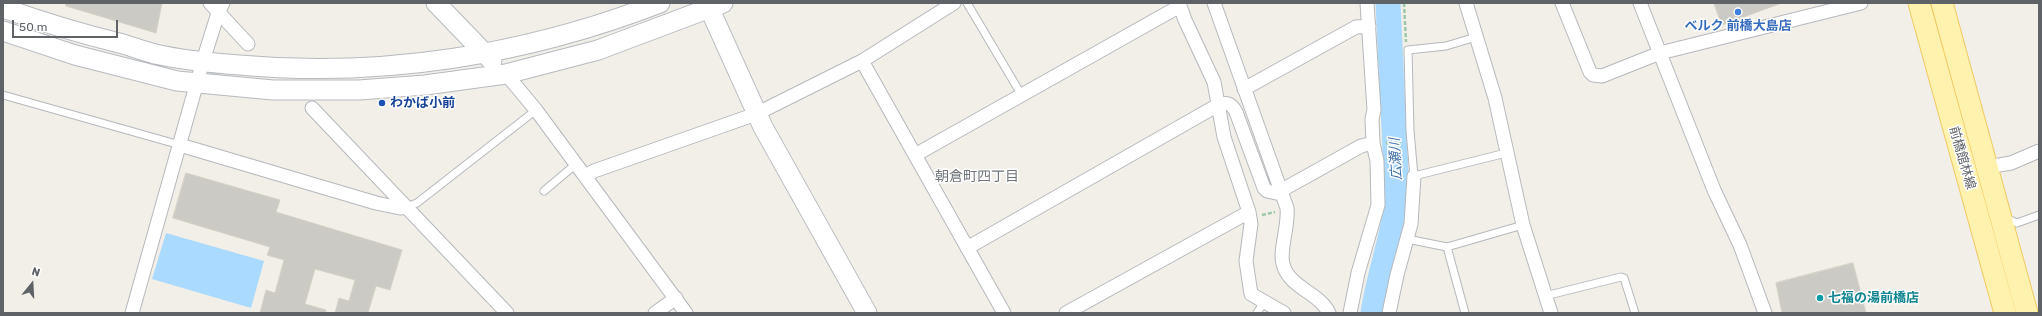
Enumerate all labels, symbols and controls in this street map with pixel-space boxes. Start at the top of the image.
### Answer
marker: ベルク 前橋大島店 [1733,7,1743,17]
scale bar [14,12,120,38]
place label: ベルク 前橋大島店 [1685,18,1791,34]
text: 50 m [19,20,47,34]
place label: わかば小前 [390,95,455,111]
marker: わかば小前 [377,98,387,108]
street label: 前橋館林線 [1946,125,1978,191]
water label: 広瀬川 [1387,138,1405,180]
district label: 朝倉町四丁目 [935,169,1019,185]
north arrow [12,264,52,304]
text: N [30,265,42,280]
place label: 七福の湯前橋店 [1828,290,1919,306]
marker: 七福の湯前橋店 [1815,293,1825,303]

